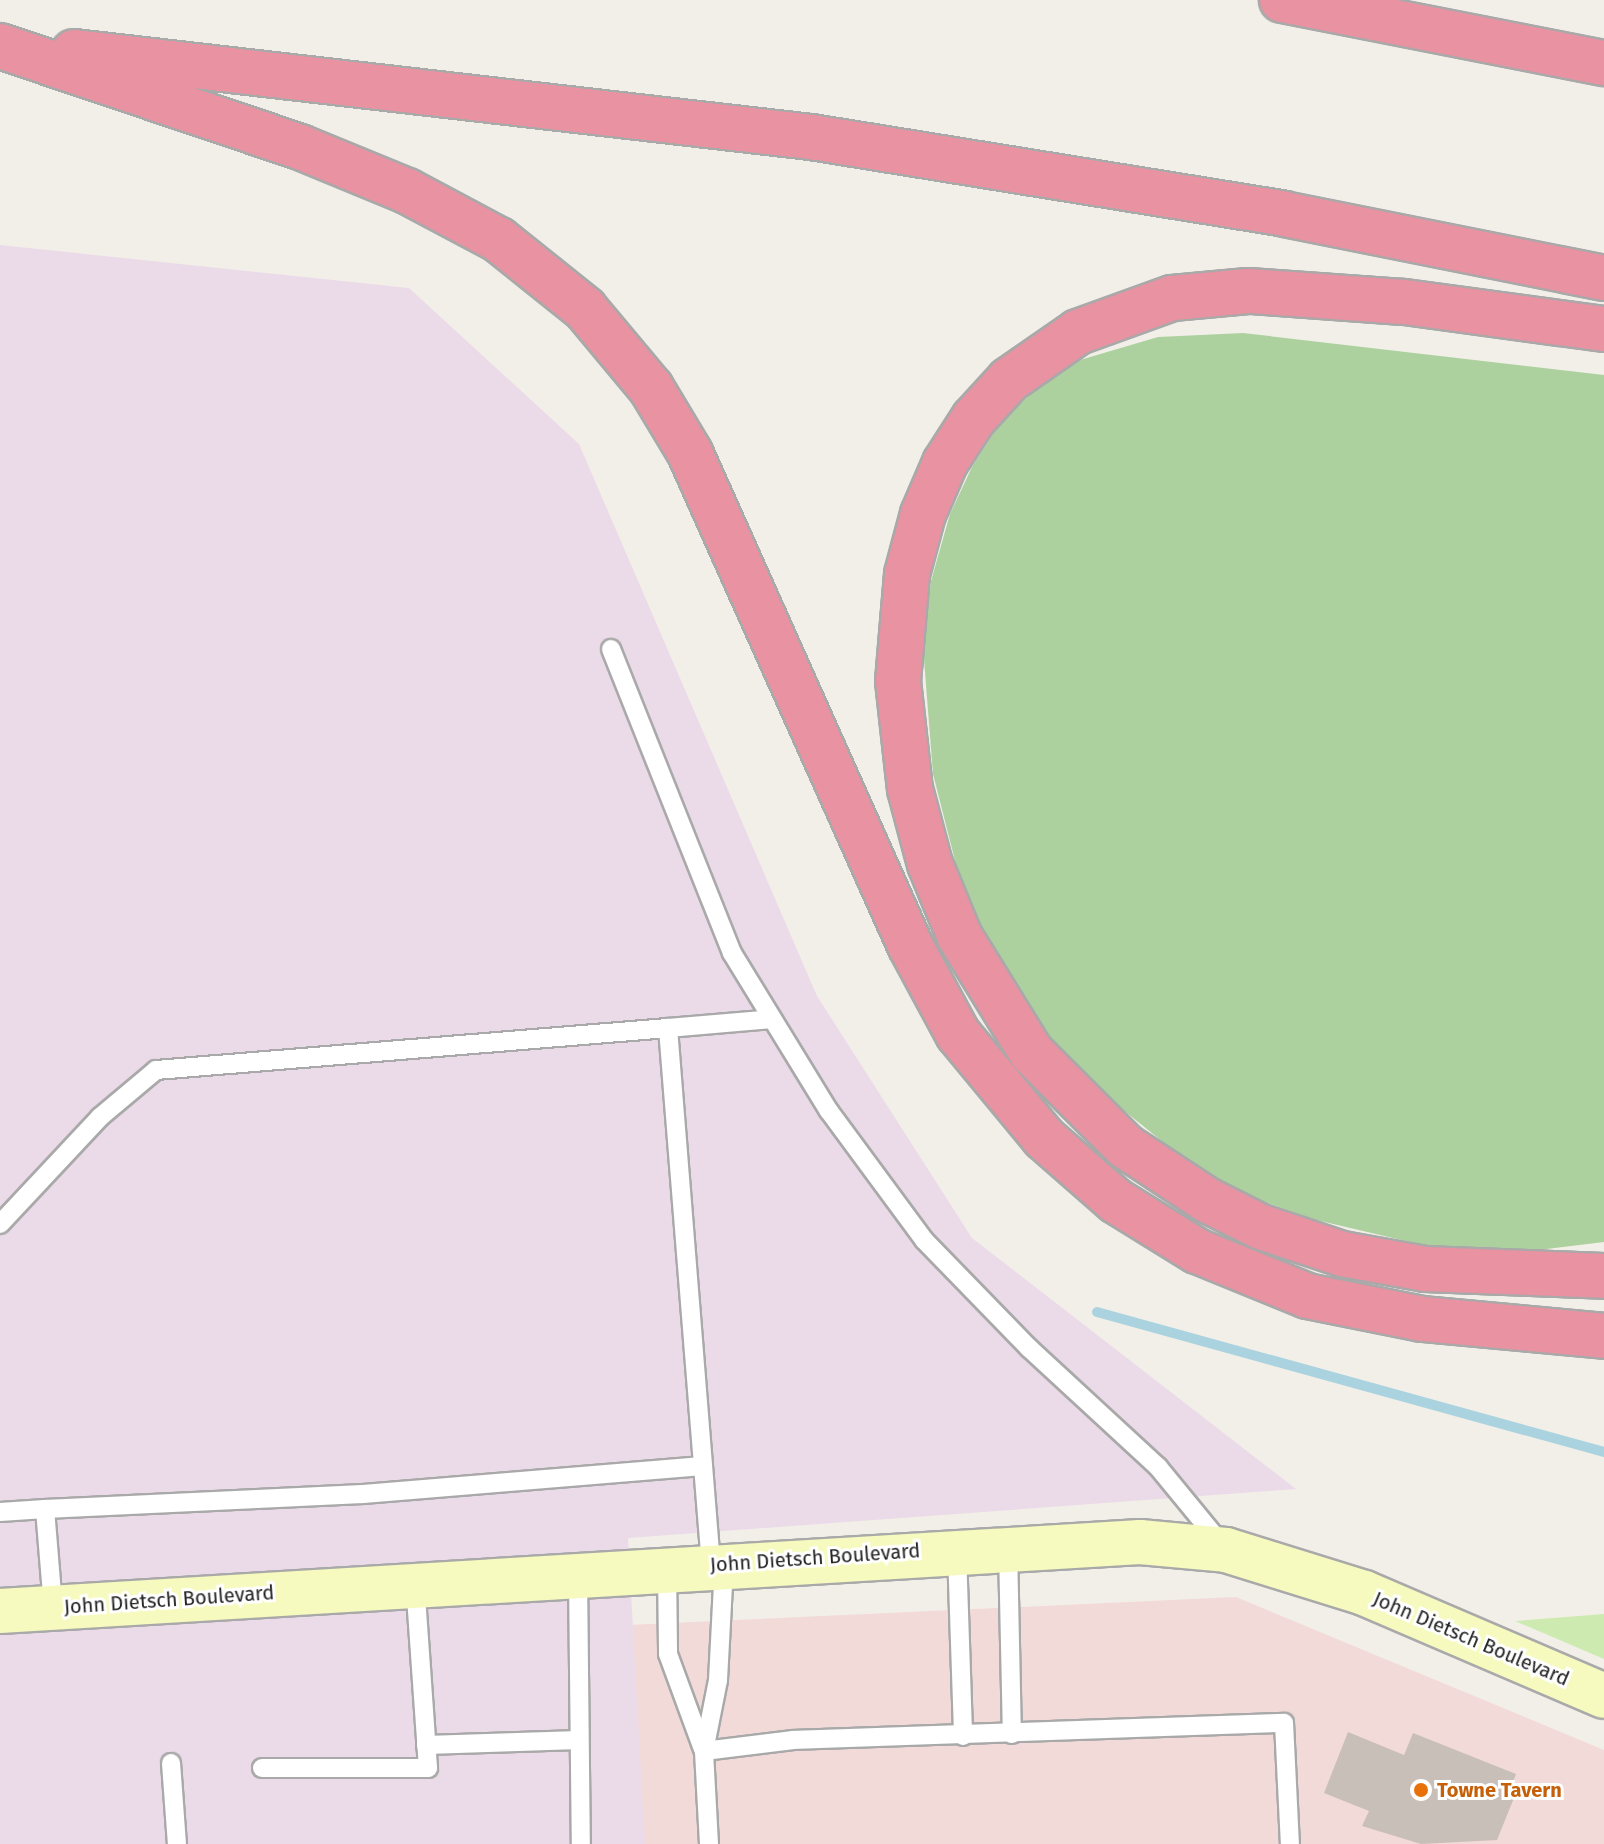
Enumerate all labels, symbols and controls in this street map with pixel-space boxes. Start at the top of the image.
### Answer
street label: John Dietsch Boulevard [709,1539,921,1577]
street label: John Dietsch Boulevard [63,1581,275,1619]
street label: John Dietsch Boulevard [1369,1587,1573,1691]
place label: Towne Tavern [1437,1778,1562,1802]
marker: Towne Tavern [1412,1781,1430,1799]

